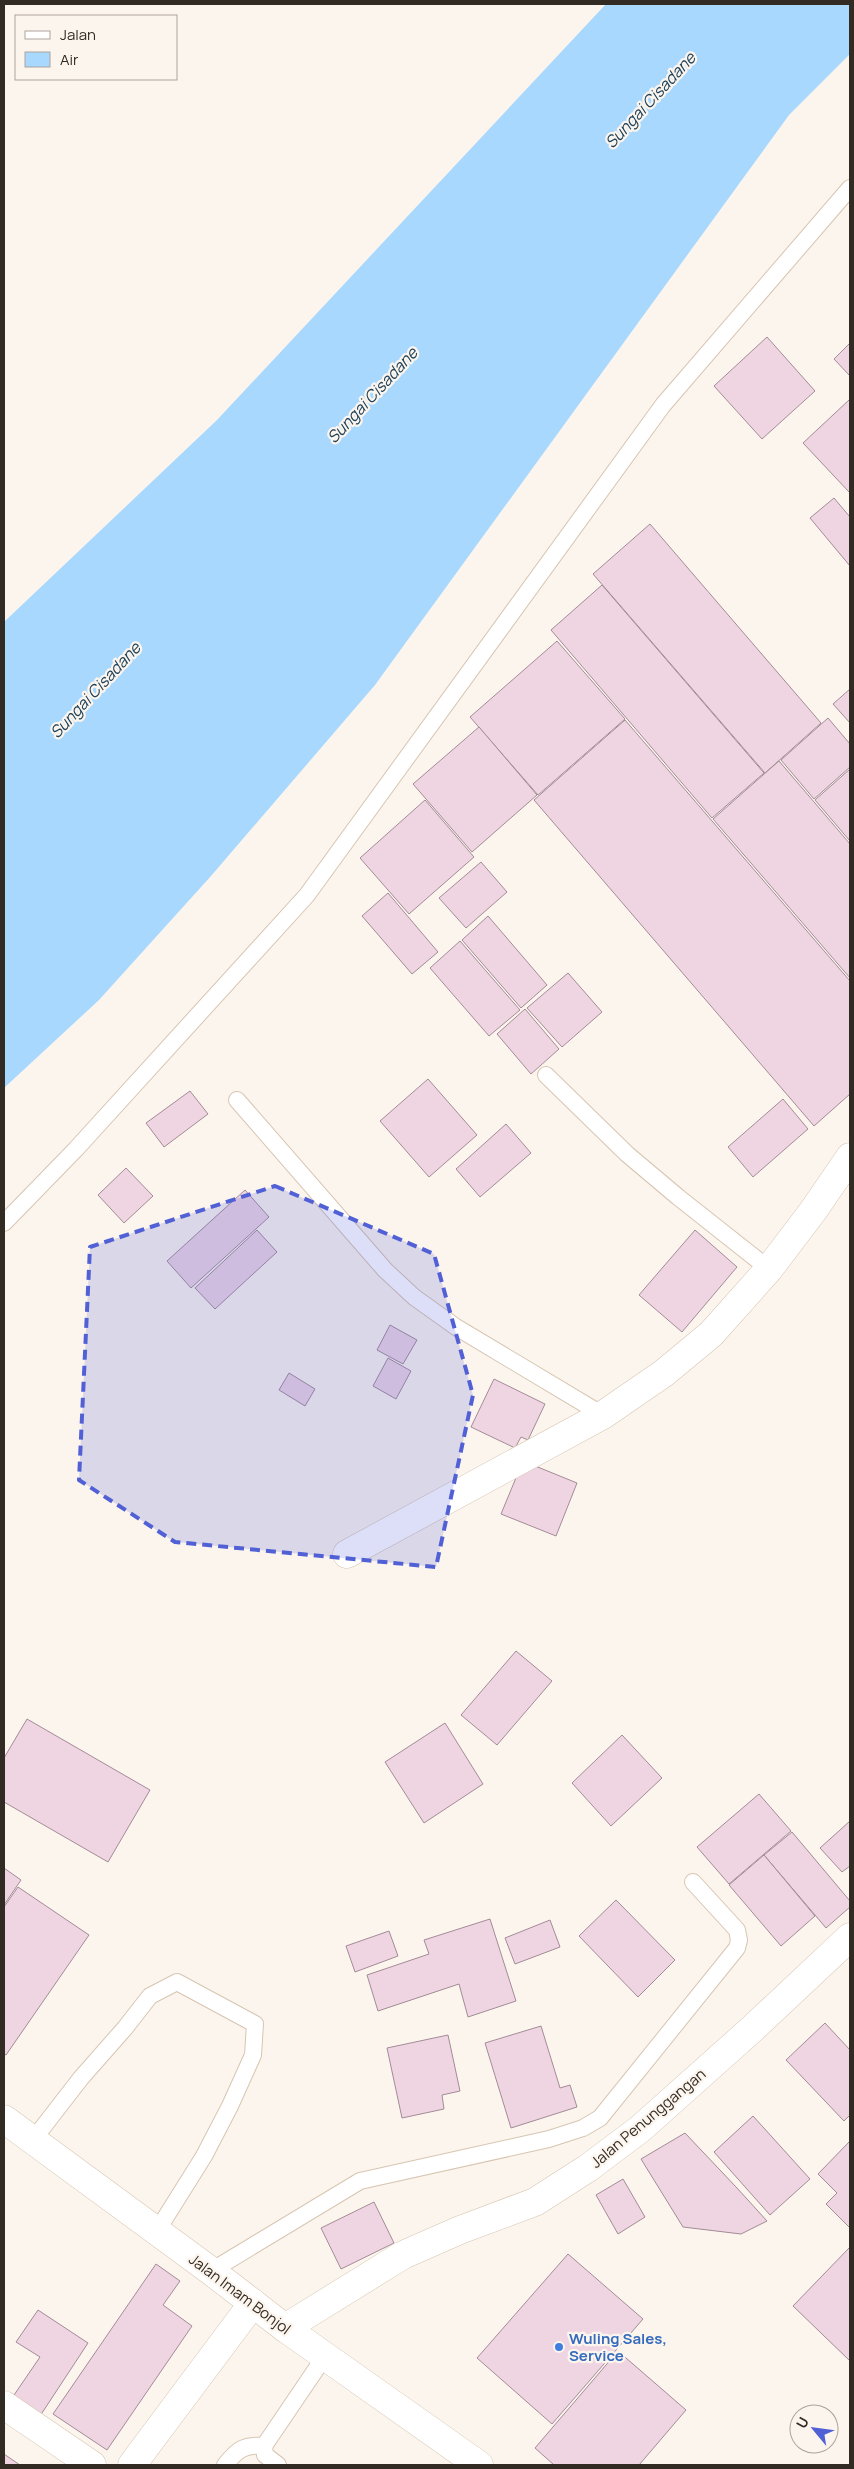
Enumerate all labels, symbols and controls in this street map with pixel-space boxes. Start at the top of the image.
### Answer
legend [15,15,178,80]
text: Jalan [60,24,96,45]
water label: Sungai Cisadane [600,46,701,153]
text: Air [60,49,79,70]
water label: Sungai Cisadane [322,341,423,448]
water label: Sungai Cisadane [45,636,146,743]
street label: Jalan Penunggangan [586,2063,710,2172]
street label: Jalan Imam Bonjol [185,2249,295,2339]
place label: Wuling Sales, Service [569,2328,667,2366]
marker: Wuling Sales, Service [553,2341,565,2353]
north arrow [789,2404,839,2454]
text: U [791,2413,813,2431]

